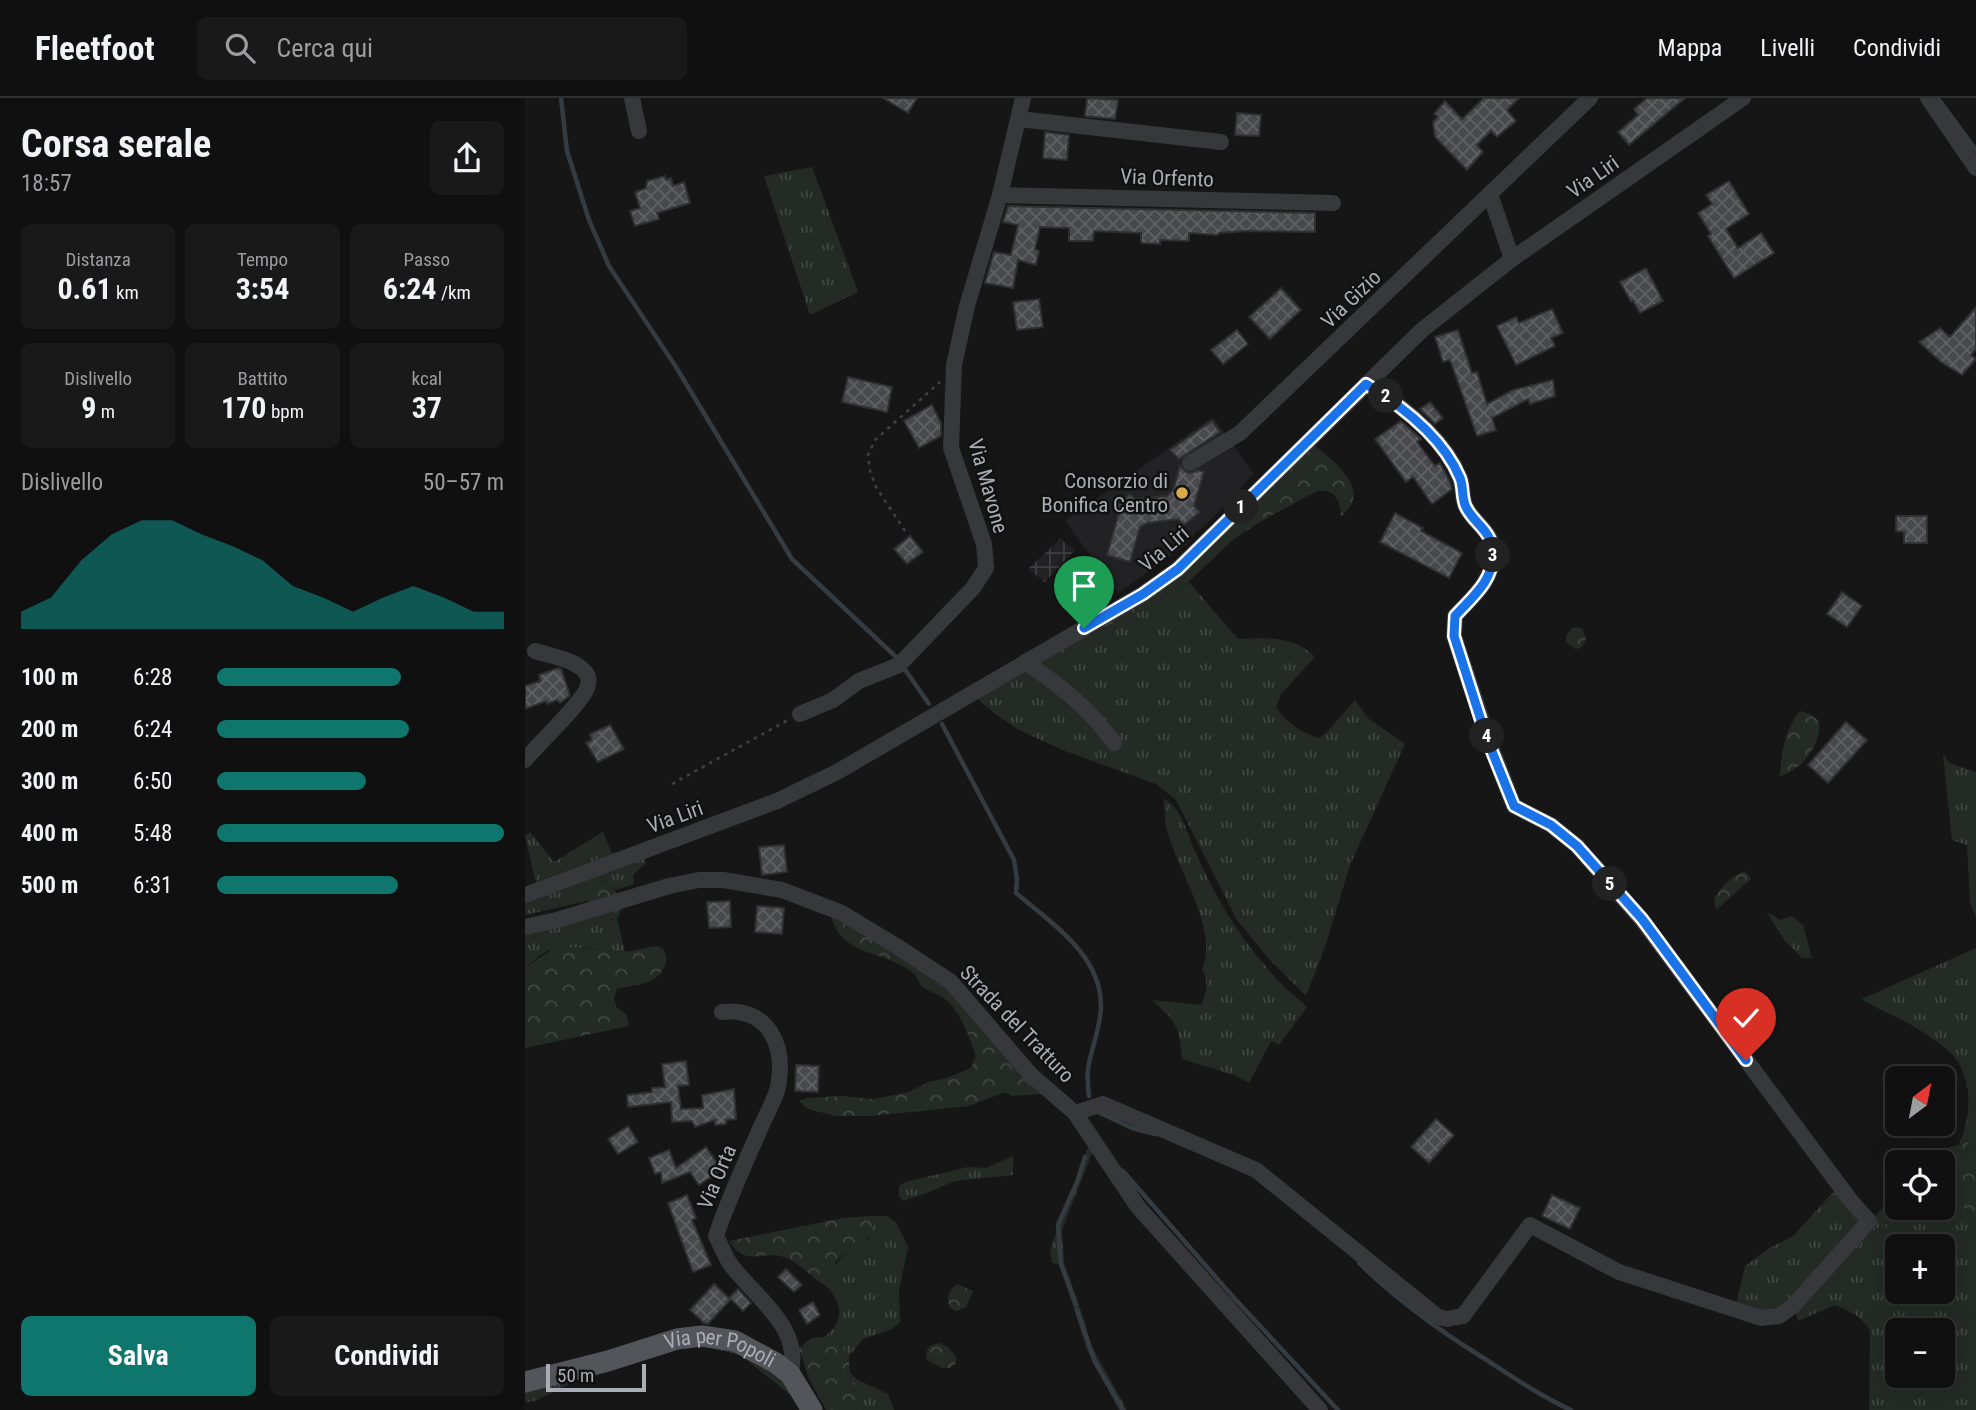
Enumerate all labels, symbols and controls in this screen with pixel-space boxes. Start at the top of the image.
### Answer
search box [197,17,687,80]
text: Fleetfoot [35,29,155,68]
icon: search [221,29,259,67]
text: Cerca qui [277,33,373,63]
text: Mappa [1658,34,1722,62]
text: Livelli [1760,34,1815,62]
text: Condividi [1853,34,1941,62]
button: share [430,121,504,195]
text: Corsa serale [21,122,211,166]
street label: Via Liri [1563,151,1623,203]
street label: Via Orfento [1120,164,1214,192]
text: 18:57 [21,170,72,197]
text: Distanza [66,248,131,271]
text: Tempo [237,248,288,271]
text: Passo [404,248,450,271]
street label: Via Gizio [1316,265,1386,333]
text: 0.61 [57,271,112,306]
text: 3:54 [236,271,289,306]
text: 6:24 [383,271,437,306]
text: km [112,281,139,304]
text: /km [437,281,471,304]
text: Dislivello [64,367,132,390]
text: Battito [237,367,288,390]
text: kcal [412,367,442,390]
pin: 2 [1369,378,1403,414]
text: 2 [1381,384,1390,407]
text: 9 [81,390,96,425]
text: 170 [221,390,267,425]
text: 37 [412,390,442,425]
text: m [96,400,115,423]
text: bpm [267,400,304,423]
street label: Via Mavone [963,436,1013,536]
text: Dislivello [21,469,103,496]
text: 50–57 m [423,469,504,496]
place label: Consorzio di Bonifica Centro [1041,469,1168,517]
marker: Consorzio di Bonifica Centro [1174,485,1190,501]
pin: 1 [1223,490,1259,524]
text: 1 [1236,495,1245,518]
street label: Via Liri [1134,521,1194,577]
pin: 3 [1475,538,1511,573]
text: 3 [1488,543,1497,566]
pin [1054,556,1114,628]
icon: arrive [1065,567,1103,605]
text: 100 m [21,664,78,691]
text: 6:28 [133,664,172,691]
text: 200 m [21,716,78,743]
text: 6:24 [133,716,172,743]
pin: 4 [1469,718,1504,754]
text: 4 [1482,724,1491,747]
text: 300 m [21,768,78,795]
text: 6:50 [133,768,172,795]
street label: Via Liri [644,796,706,838]
text: 400 m [21,820,78,847]
text: 5:48 [133,820,172,847]
pin: 5 [1593,866,1627,902]
text: 500 m [21,872,78,899]
text: 6:31 [133,872,172,899]
text: 5 [1605,872,1614,895]
street label: Strada del Tratturo [955,960,1079,1088]
pin [1716,988,1776,1060]
icon: check [1727,999,1765,1037]
north arrow [1885,1066,1955,1136]
map controls [1885,1066,1955,1388]
street label: Via Orta [693,1141,741,1213]
button: locate [1885,1150,1955,1220]
button: + [1885,1234,1955,1304]
button: Salva [21,1316,256,1396]
button: Condividi [270,1316,504,1396]
button: − [1885,1318,1955,1388]
street label: Via per Popoli [661,1324,780,1372]
scale bar [546,1361,646,1393]
text: 50 m [557,1364,594,1387]

